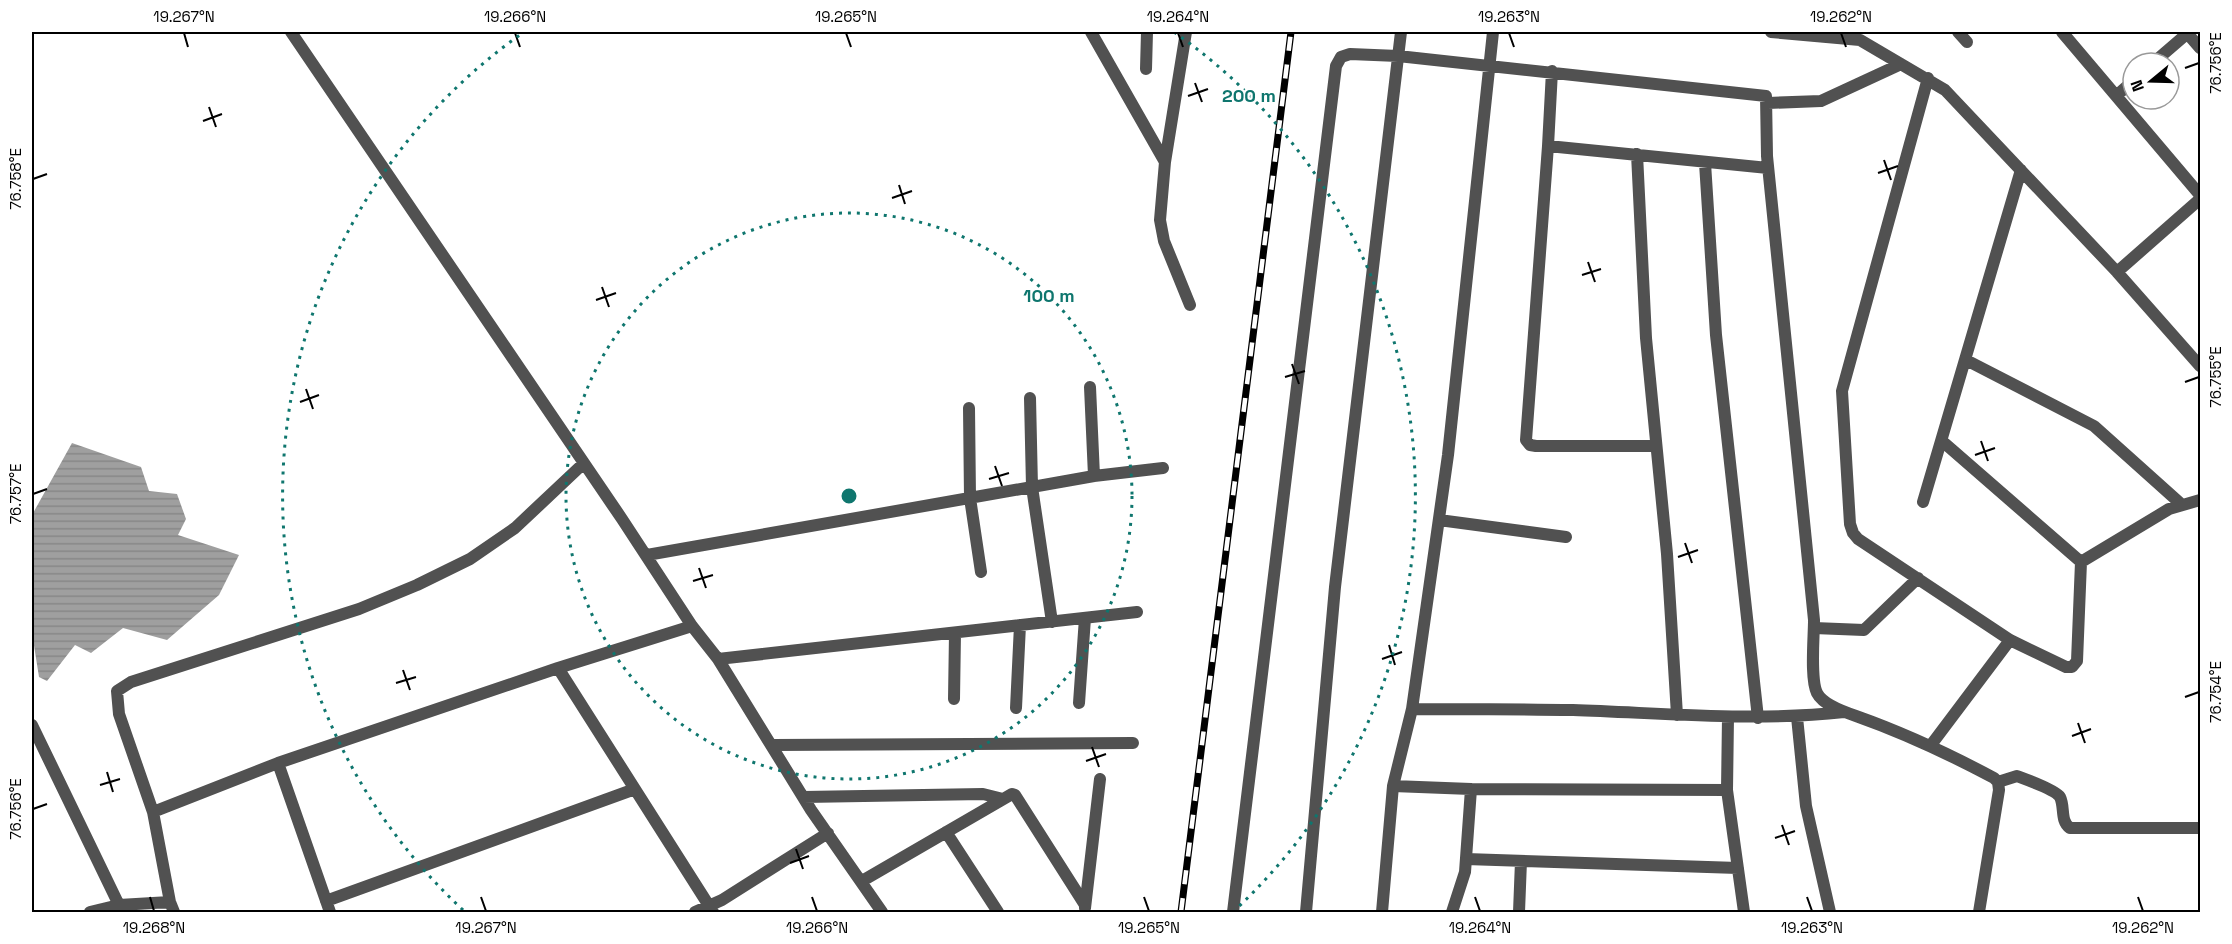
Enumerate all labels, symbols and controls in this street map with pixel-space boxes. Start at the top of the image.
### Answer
text: 19.267°N [153,7,215,26]
text: 19.266°N [484,7,546,26]
text: 19.265°N [815,7,877,26]
text: 19.264°N [1147,7,1209,26]
text: 19.263°N [1478,7,1540,26]
text: 19.262°N [1810,7,1872,26]
text: 76.756°E [2206,32,2225,94]
north arrow [2121,51,2181,111]
text: N [2126,77,2149,94]
text: 200 m [1222,84,1276,107]
text: 76.758°E [6,148,25,210]
text: 100 m [1023,284,1075,307]
text: 76.755°E [2206,346,2225,408]
text: 76.757°E [6,464,25,524]
centre of rings [839,486,859,506]
text: 76.754°E [2206,661,2225,723]
text: 76.756°E [6,778,25,840]
text: 19.268°N [123,918,185,937]
text: 19.267°N [455,918,517,937]
text: 19.266°N [786,918,848,937]
text: 19.265°N [1118,918,1180,937]
text: 19.264°N [1449,918,1511,937]
text: 19.263°N [1781,918,1843,937]
text: 19.262°N [2112,918,2174,937]

